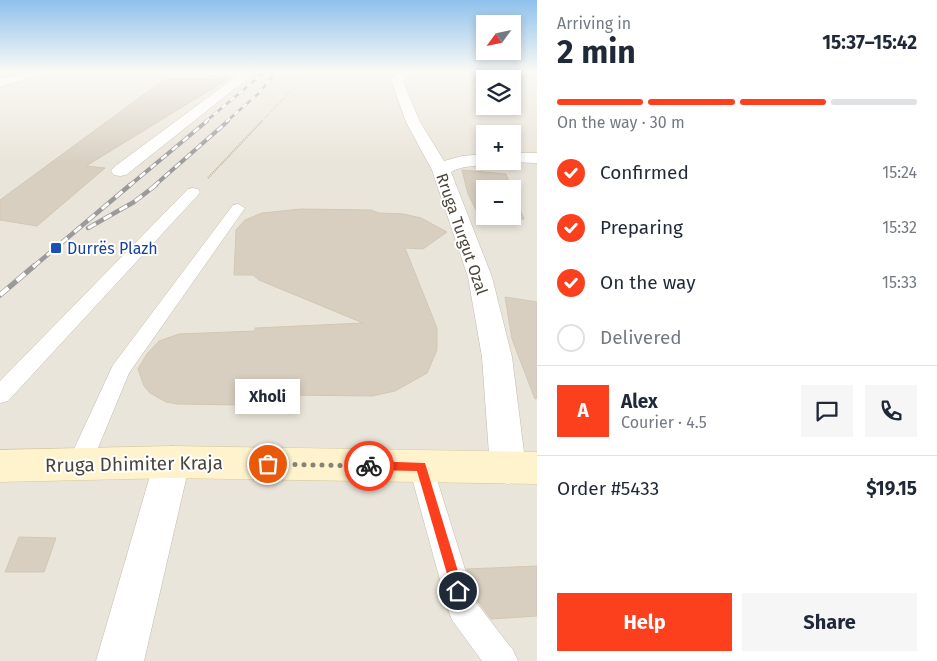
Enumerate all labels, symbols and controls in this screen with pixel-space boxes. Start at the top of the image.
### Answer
text: Arriving in [557,14,631,33]
north arrow [476,15,521,60]
map controls [476,15,521,225]
text: 15:37–15:42 [822,31,917,54]
text: 2 min [557,33,636,71]
button: layers [476,70,521,115]
text: On the way · 30 m [557,113,685,132]
button: + [476,125,521,170]
icon: check [557,159,585,187]
text: Confirmed [600,161,689,184]
text: 15:24 [882,163,917,182]
street label: Rruga Turgut Ozal [432,171,492,298]
button: − [476,180,521,225]
icon: check [557,214,585,242]
text: Preparing [600,216,683,239]
text: 15:32 [882,218,917,237]
place label: Durrës Plazh [67,239,158,258]
marker: Durrës Plazh [49,241,63,255]
icon: check [557,269,585,297]
text: On the way [600,271,696,294]
text: 15:33 [882,273,917,292]
text: Delivered [600,326,682,349]
callout: Xholi [236,379,300,414]
button: chat [801,385,853,437]
button: phone [865,385,917,437]
text: Xholi [249,387,286,406]
text: Alex [621,390,658,413]
text: A [577,399,589,422]
text: Courier · 4.5 [621,413,707,432]
courier [344,441,394,491]
pin [247,443,289,485]
icon: bag [254,450,282,478]
street label: Rruga Dhimiter Kraja [45,451,223,477]
icon: bike [355,452,383,480]
text: Order #5433 [557,477,659,500]
text: $19.15 [866,477,917,500]
pin [437,570,479,612]
icon: home [444,577,472,605]
button: Help [557,593,732,651]
button: Share [742,593,917,651]

